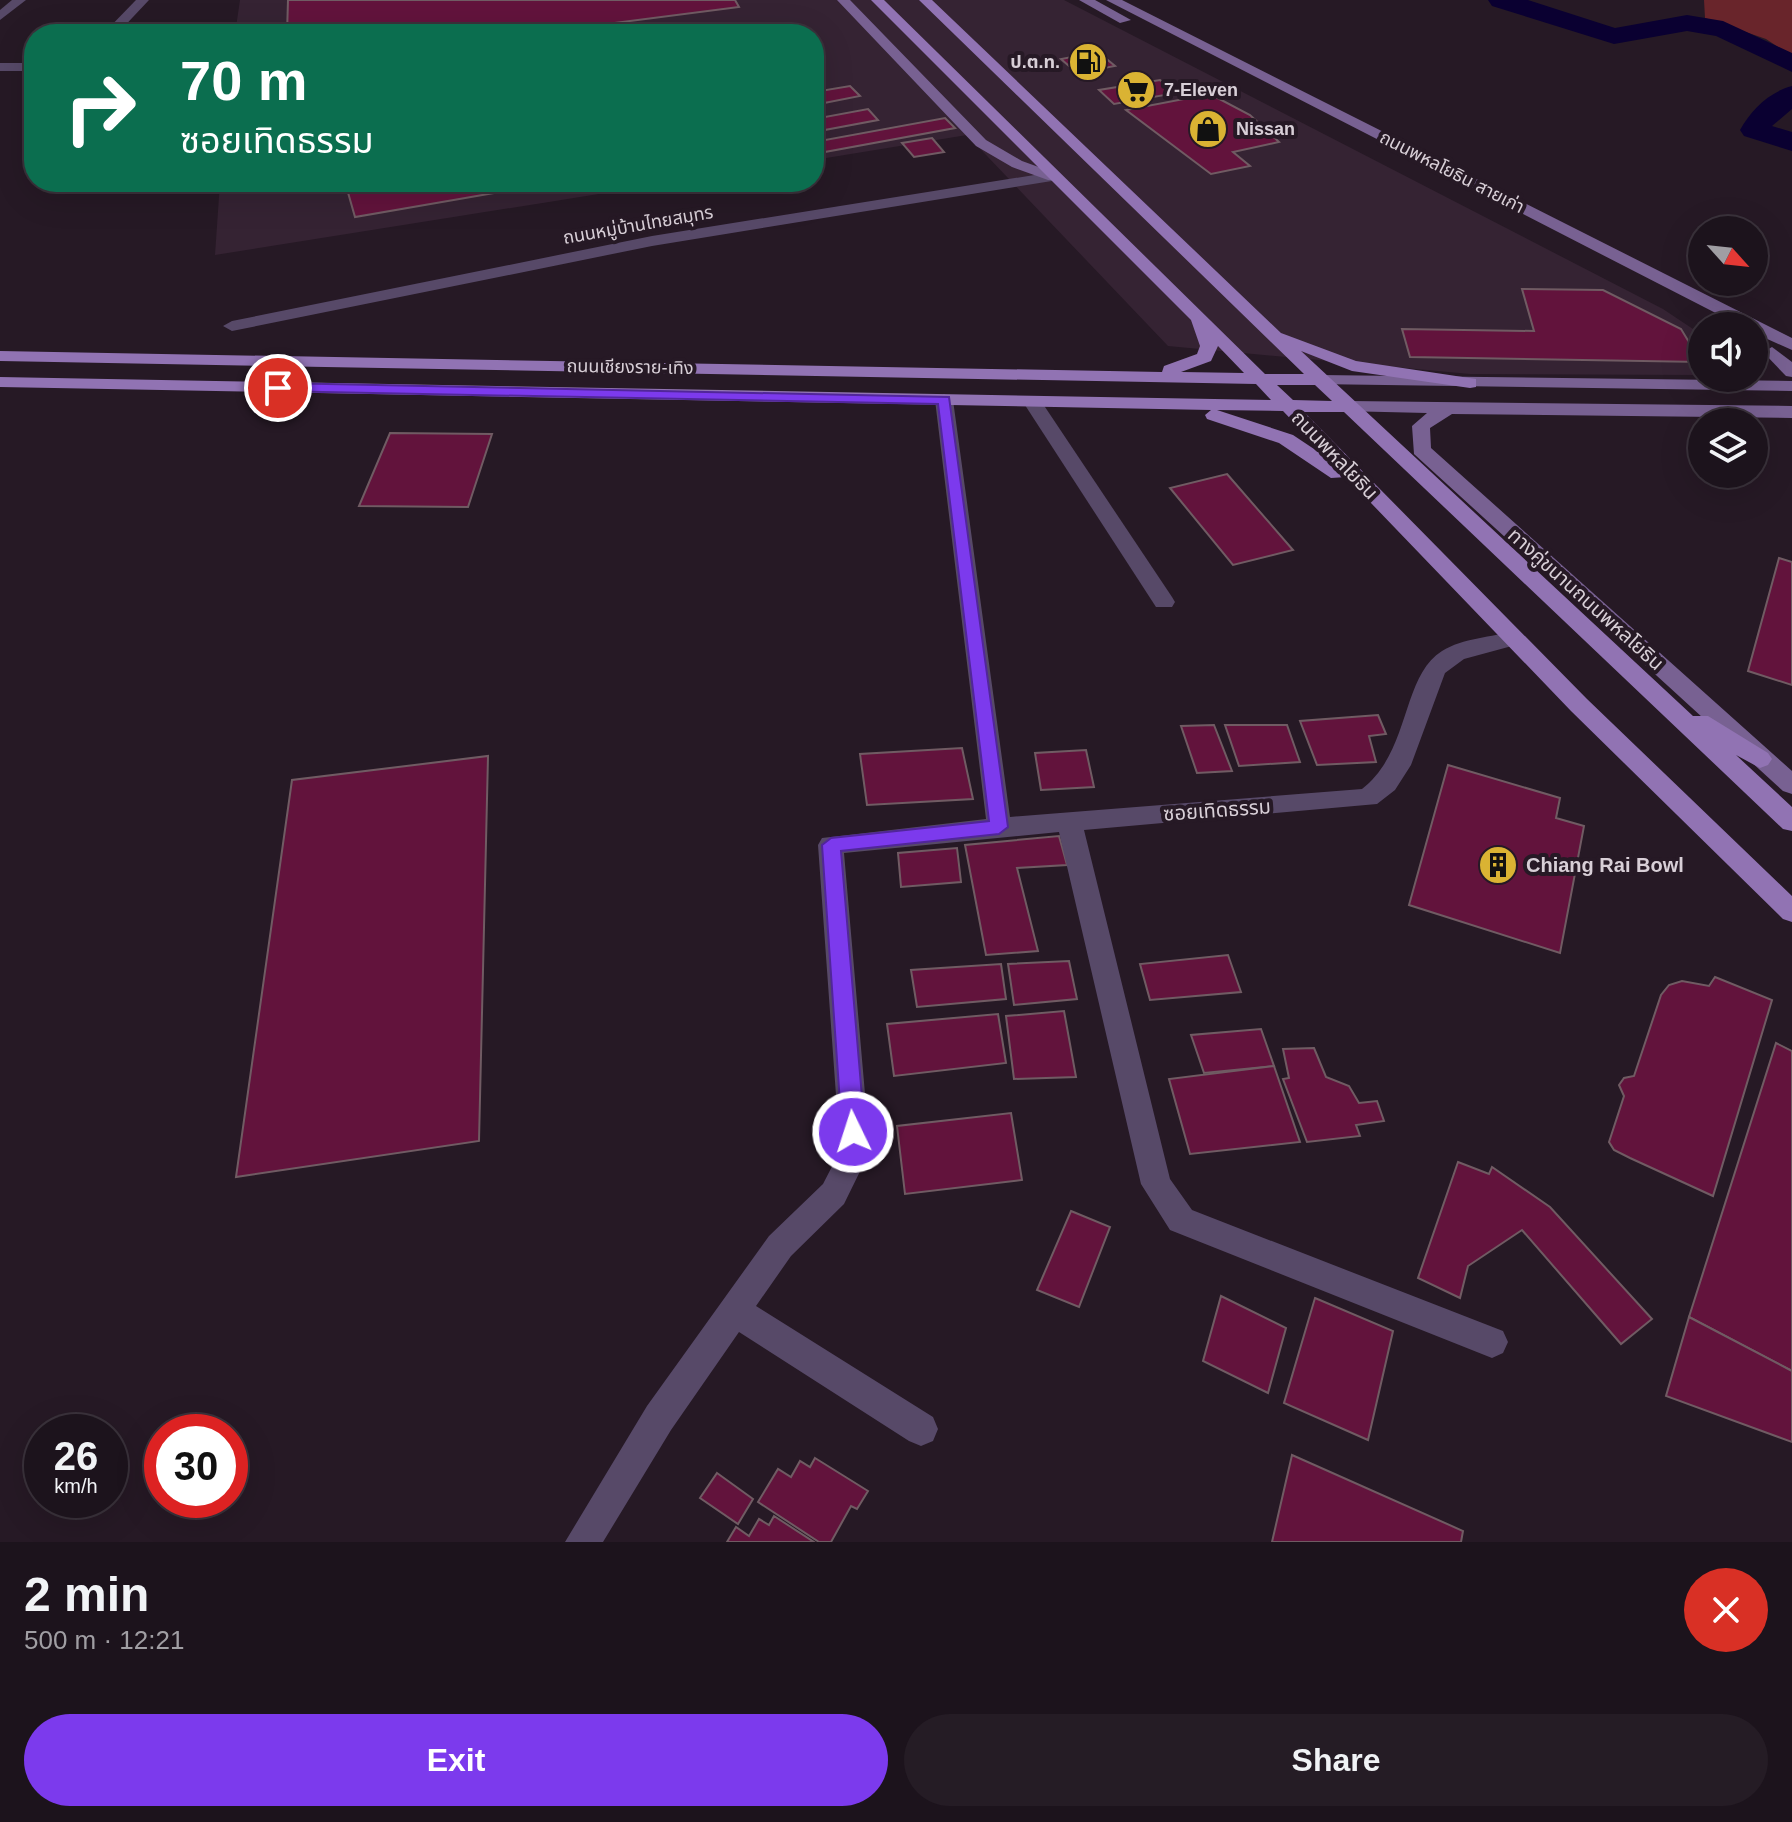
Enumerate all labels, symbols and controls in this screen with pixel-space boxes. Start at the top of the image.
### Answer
fuel station icon: ป.ต.ท. [1067,41,1109,83]
text: 70 m [180,49,308,112]
place label: ป.ต.ท. [1010,52,1060,72]
icon: right [48,56,152,160]
supermarket icon: 7-Eleven [1115,69,1157,111]
place label: 7-Eleven [1164,80,1238,100]
shop icon: Nissan [1187,108,1229,150]
place label: Nissan [1236,119,1295,139]
text: ซอยเทิดธรรม [180,120,374,161]
street label: ถนนพหลโยธิน สายเก่า [1376,127,1528,217]
street label: ถนนหมู่บ้านไทยสมุทร [561,202,715,250]
north arrow [1688,216,1768,296]
map controls [1688,216,1768,488]
button: sound [1688,312,1768,392]
pin [244,354,312,422]
street label: ถนนเชียงราย-เทิง [566,356,694,378]
icon: arrive [256,366,300,410]
street label: ถนนพหลโยธิน [1287,406,1383,504]
button: layers [1688,408,1768,488]
street label: ทางคู่ขนานถนนพหลโยธิน [1503,524,1668,676]
street label: ซอยเทิดธรรม [1163,795,1271,825]
building icon: Chiang Rai Bowl [1477,844,1519,886]
place label: Chiang Rai Bowl [1526,854,1684,876]
position arrow [811,1090,895,1174]
speed limit sign: 30 [144,1414,248,1518]
text: 26 [54,1434,98,1478]
text: km/h [54,1475,98,1497]
text: 2 min [24,1568,149,1621]
button: close [1684,1568,1768,1652]
text: 500 m · 12:21 [24,1625,184,1655]
button: Exit [24,1714,888,1806]
button: Share [904,1714,1768,1806]

